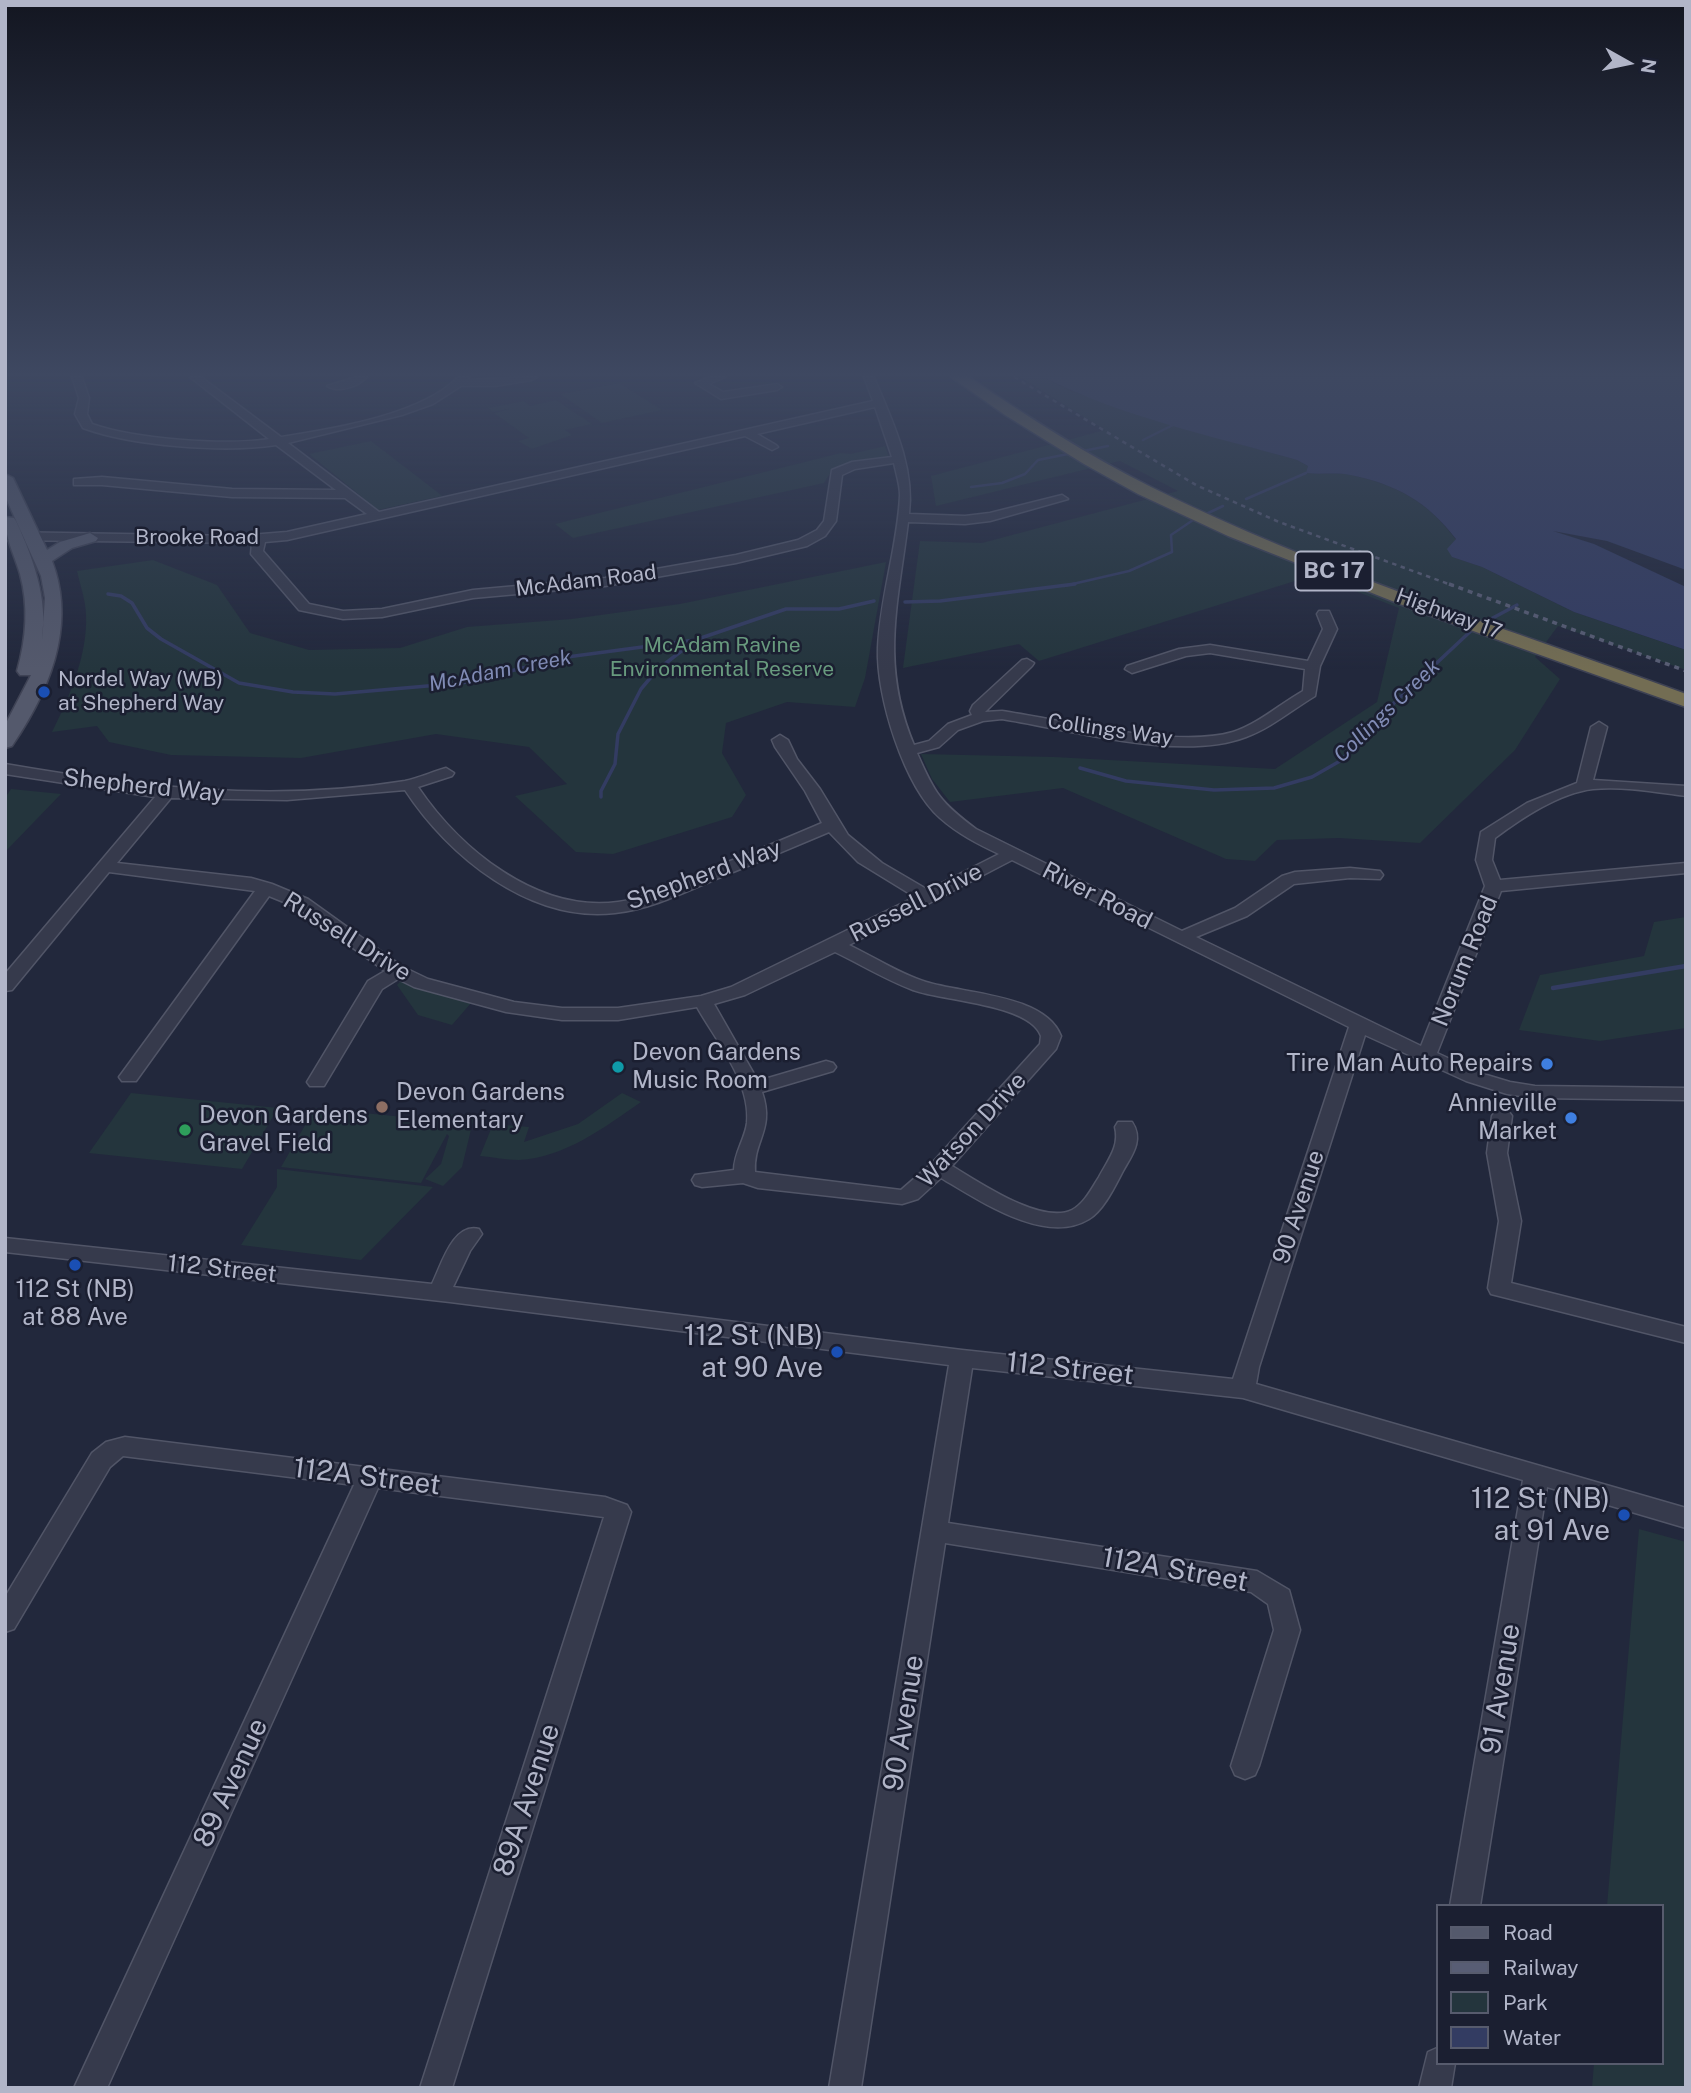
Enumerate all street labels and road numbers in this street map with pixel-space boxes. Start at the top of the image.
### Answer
street label: Brooke Road [135,525,259,551]
road number: BC 17 [1296,552,1372,590]
street label: McAdam Road [514,560,658,602]
street label: Highway 17 [1393,583,1505,645]
street label: Collings Way [1046,709,1174,751]
street label: Shepherd Way [62,763,226,809]
street label: Shepherd Way [623,834,785,916]
street label: River Road [1037,856,1157,936]
street label: Russell Drive [845,857,987,949]
street label: Russell Drive [278,886,416,988]
street label: Norum Road [1426,891,1504,1031]
street label: Watson Drive [911,1067,1033,1193]
street label: 90 Avenue [1267,1147,1331,1267]
street label: 112 Street [166,1249,278,1289]
street label: 112 Street [1005,1346,1135,1392]
street label: 112A Street [292,1451,442,1503]
street label: 112A Street [1099,1541,1251,1599]
street label: 91 Avenue [1474,1621,1528,1757]
street label: 90 Avenue [877,1653,931,1793]
street label: 89 Avenue [187,1713,275,1853]
street label: 89A Avenue [487,1720,567,1880]

